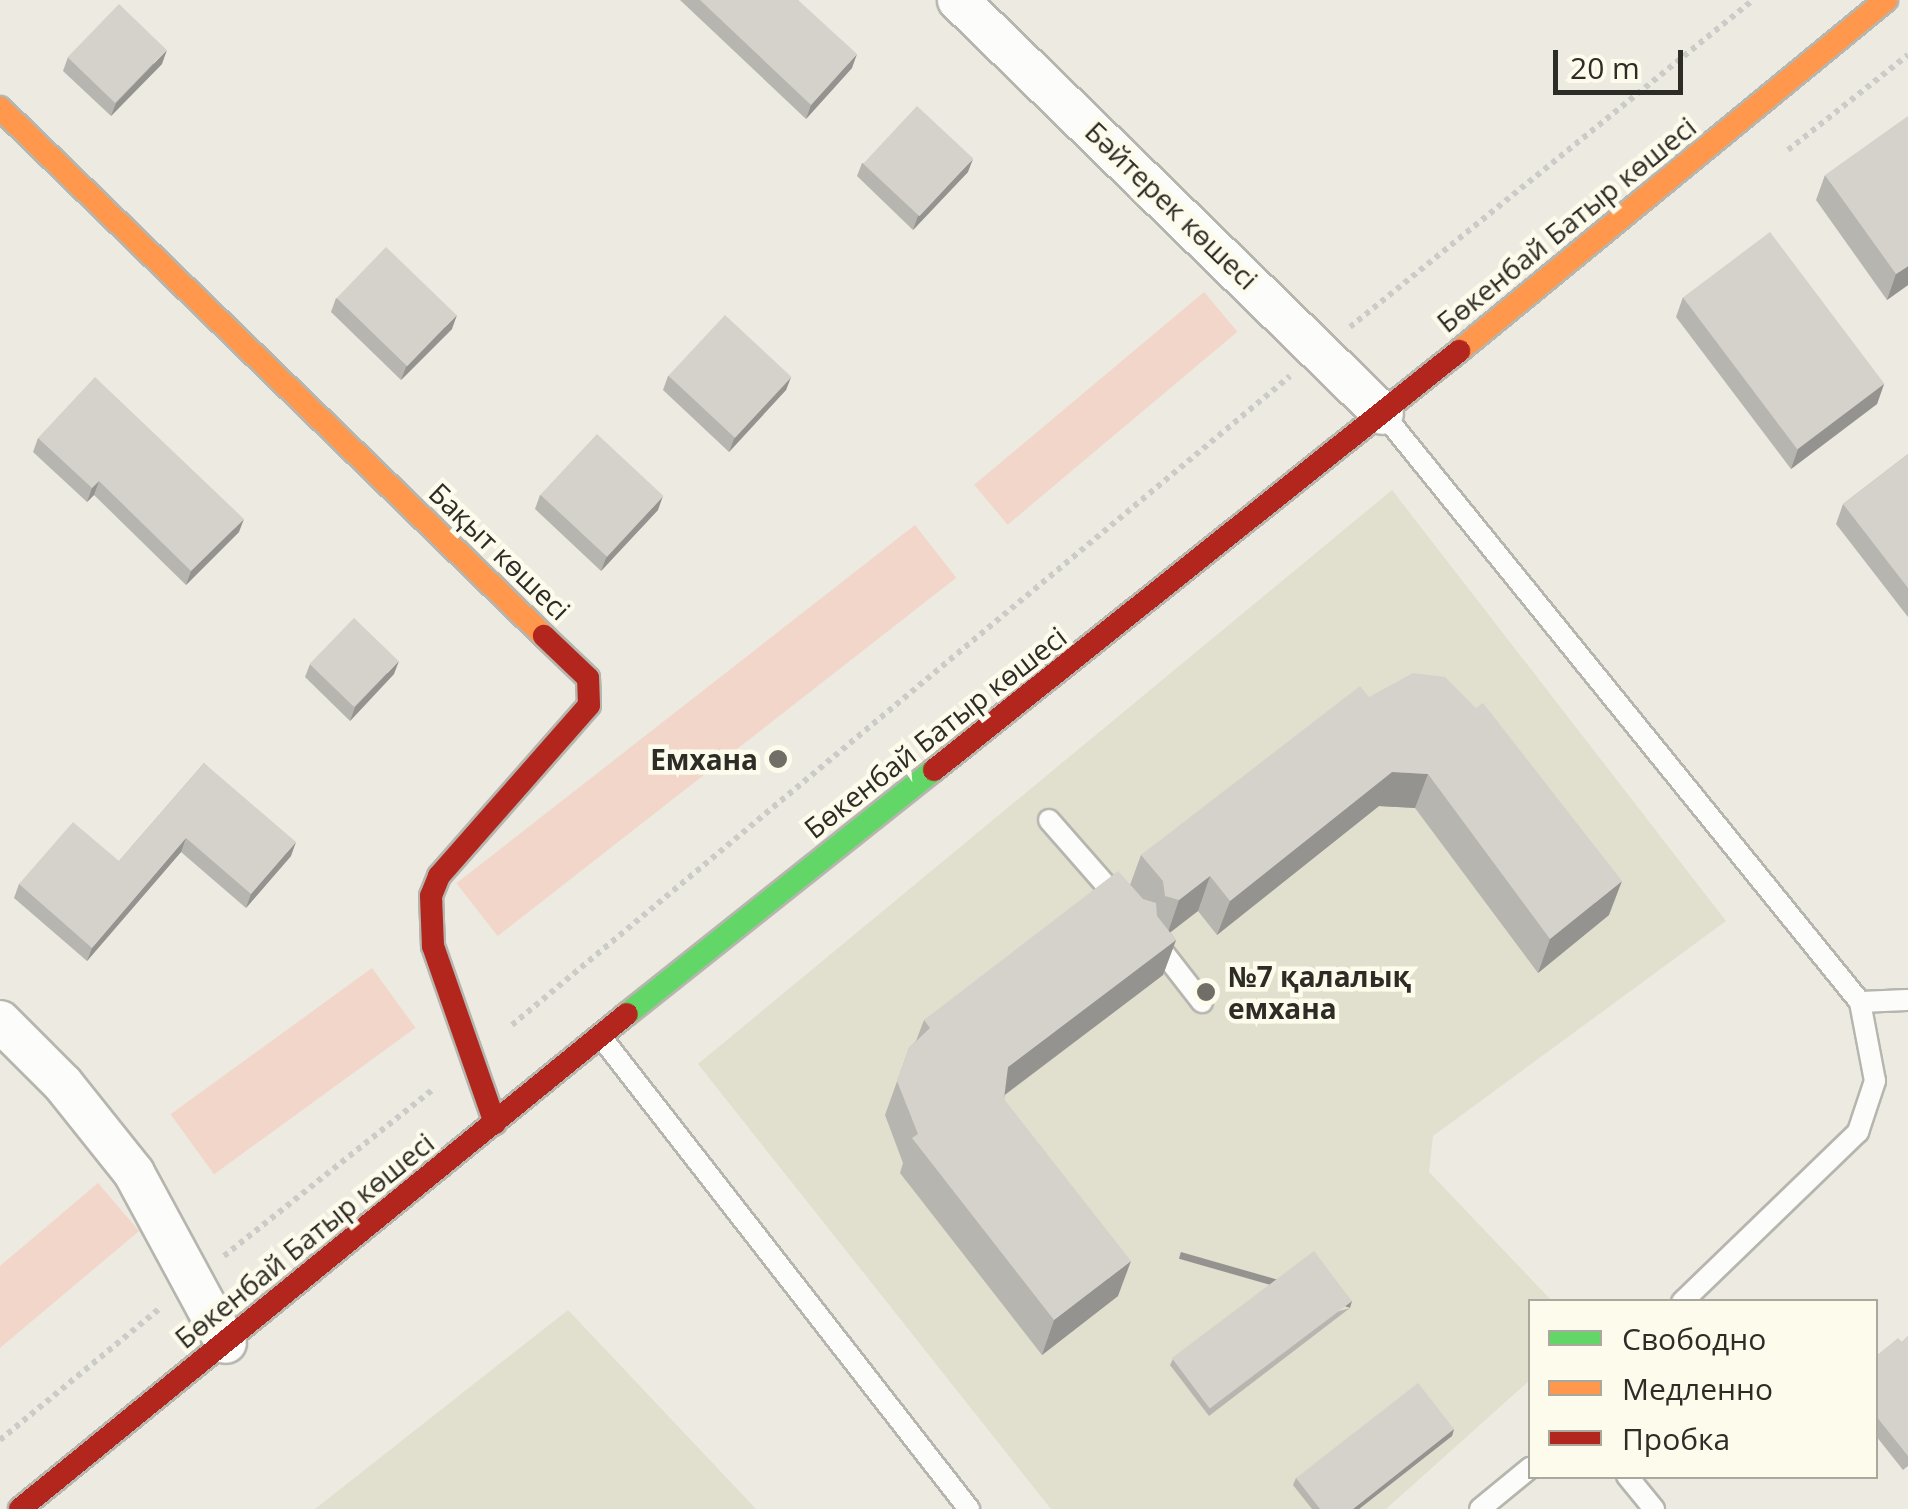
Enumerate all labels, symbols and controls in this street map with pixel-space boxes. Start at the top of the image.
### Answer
scale bar [1558,30,1688,92]
text: 20 m [1570,47,1640,88]
street label: Бөкенбай Батыр көшесі [1430,109,1702,339]
street label: Бәйтерек көшесі [1079,114,1265,296]
street label: Бақыт көшесі [423,476,577,626]
street label: Бөкенбай Батыр көшесі [797,619,1073,845]
place label: Емхана [650,742,758,776]
marker: Емхана [767,748,789,770]
place label: №7 қалалық емхана [1228,959,1411,1025]
marker: №7 қалалық емхана [1193,979,1219,1005]
street label: Бөкенбай Батыр көшесі [168,1125,440,1355]
legend [1528,1299,1878,1479]
text: Свободно [1622,1318,1766,1359]
text: Медленно [1622,1368,1773,1409]
text: Пробка [1622,1418,1730,1459]

